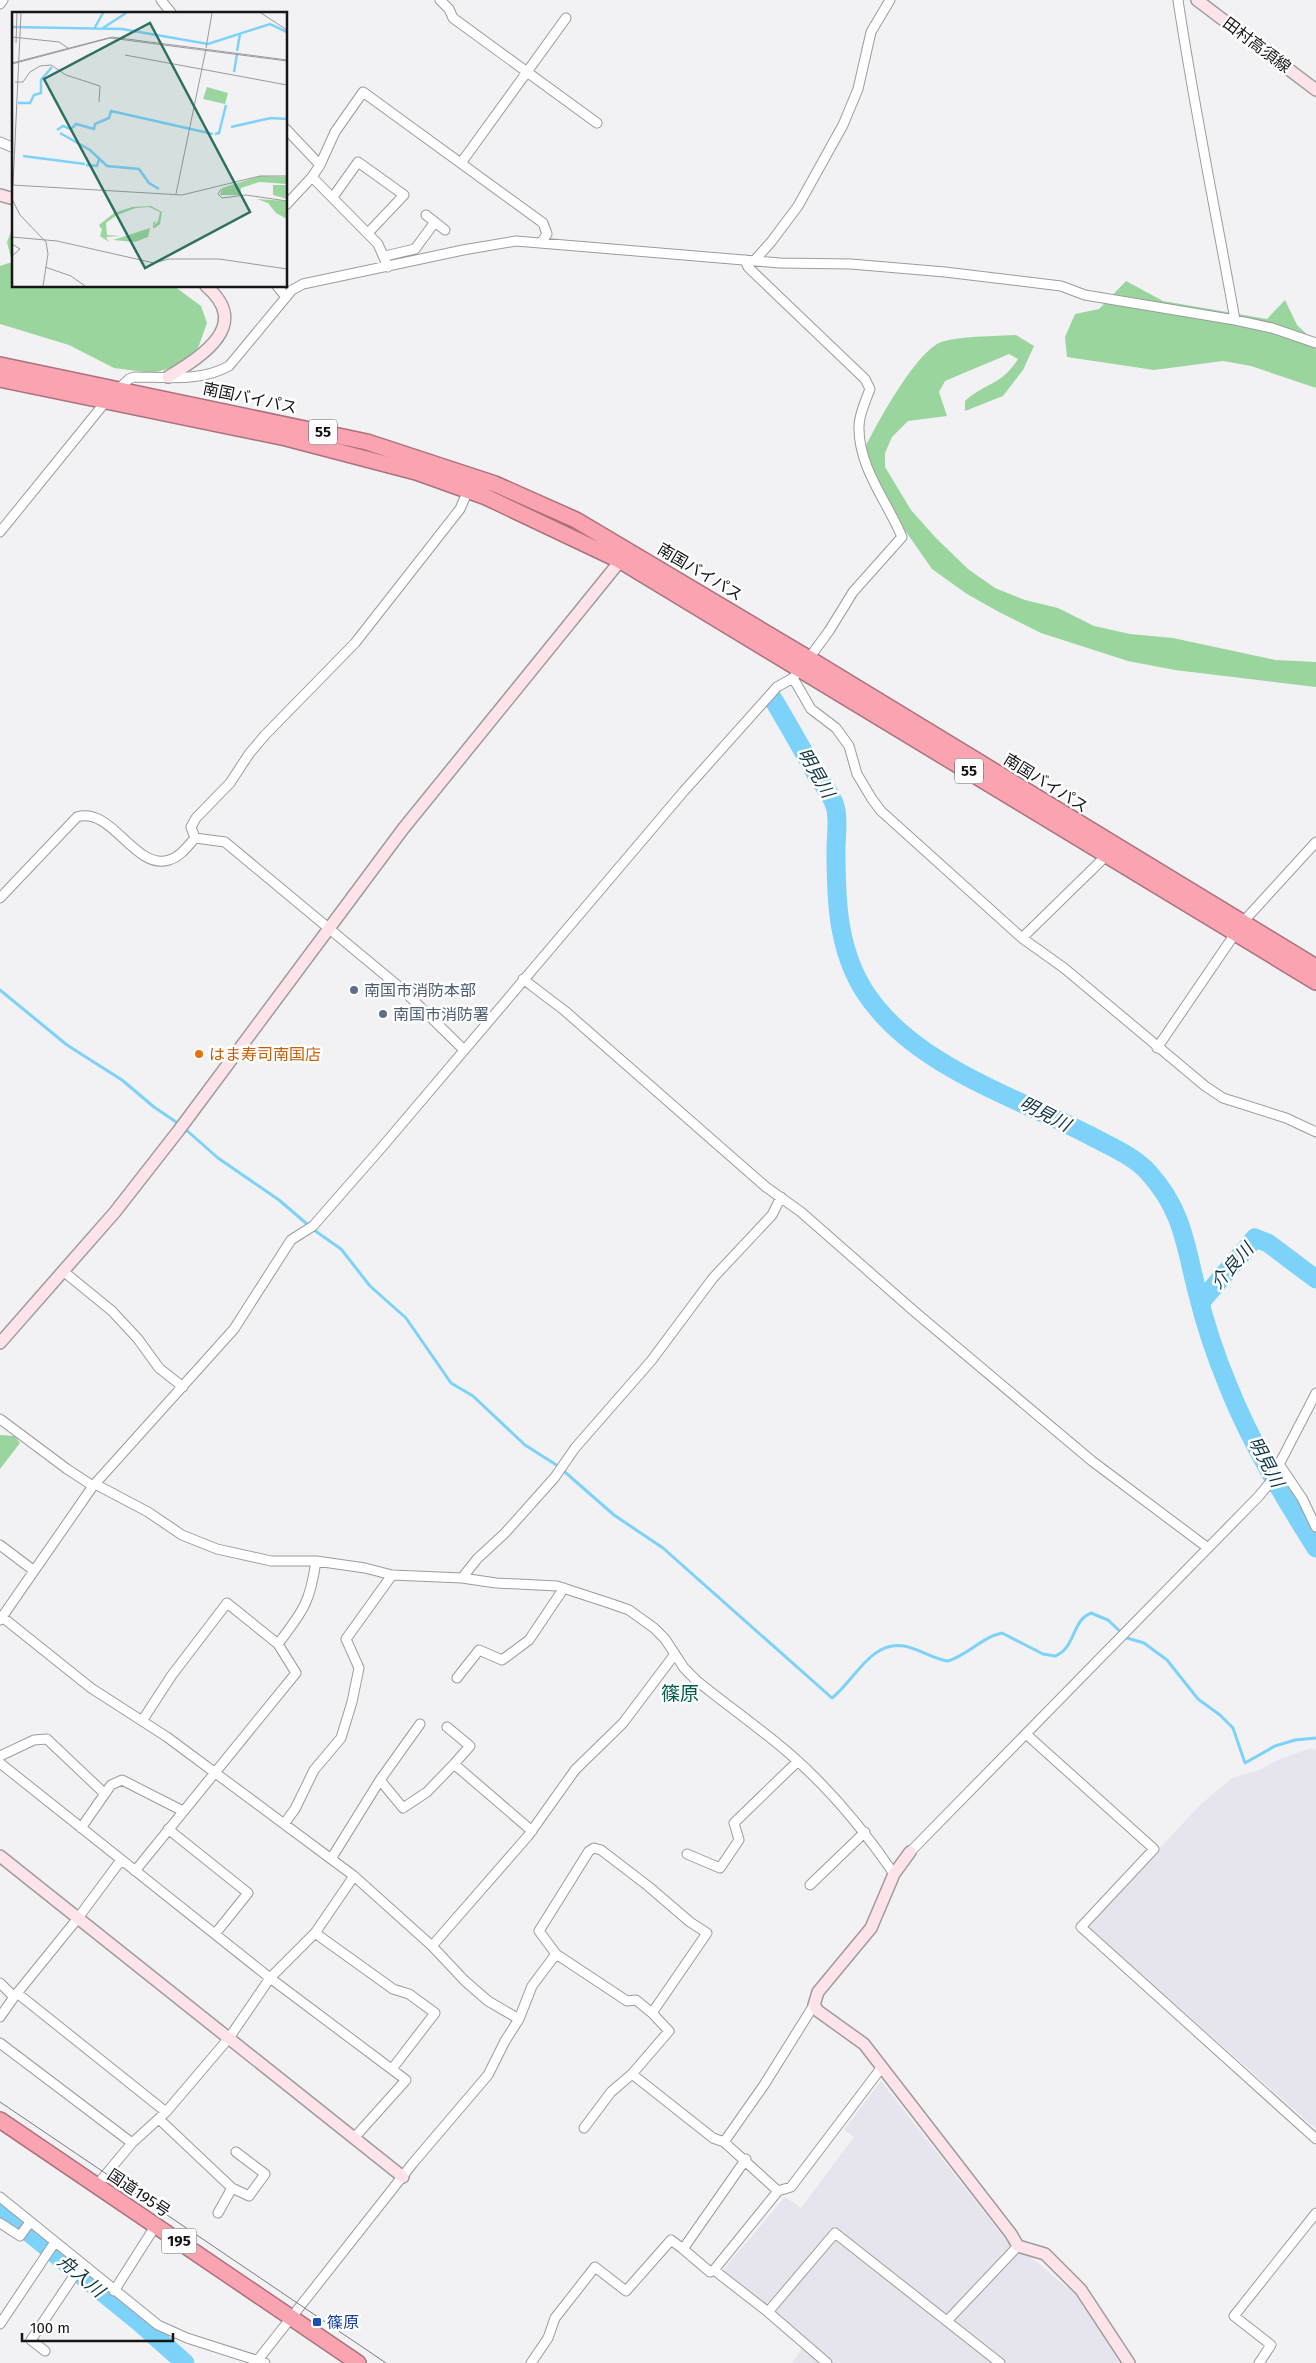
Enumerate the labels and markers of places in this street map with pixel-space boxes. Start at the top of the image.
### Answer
place label: 南国市消防本部 [364,981,476,1000]
marker: 南国市消防本部 [348,984,360,996]
place label: 南国市消防署 [393,1005,489,1024]
marker: 南国市消防署 [377,1008,389,1020]
place label: はま寿司南国店 [209,1045,321,1064]
marker: はま寿司南国店 [193,1048,205,1060]
place label: 篠原 [327,2313,359,2332]
marker: 篠原 [311,2316,323,2328]

